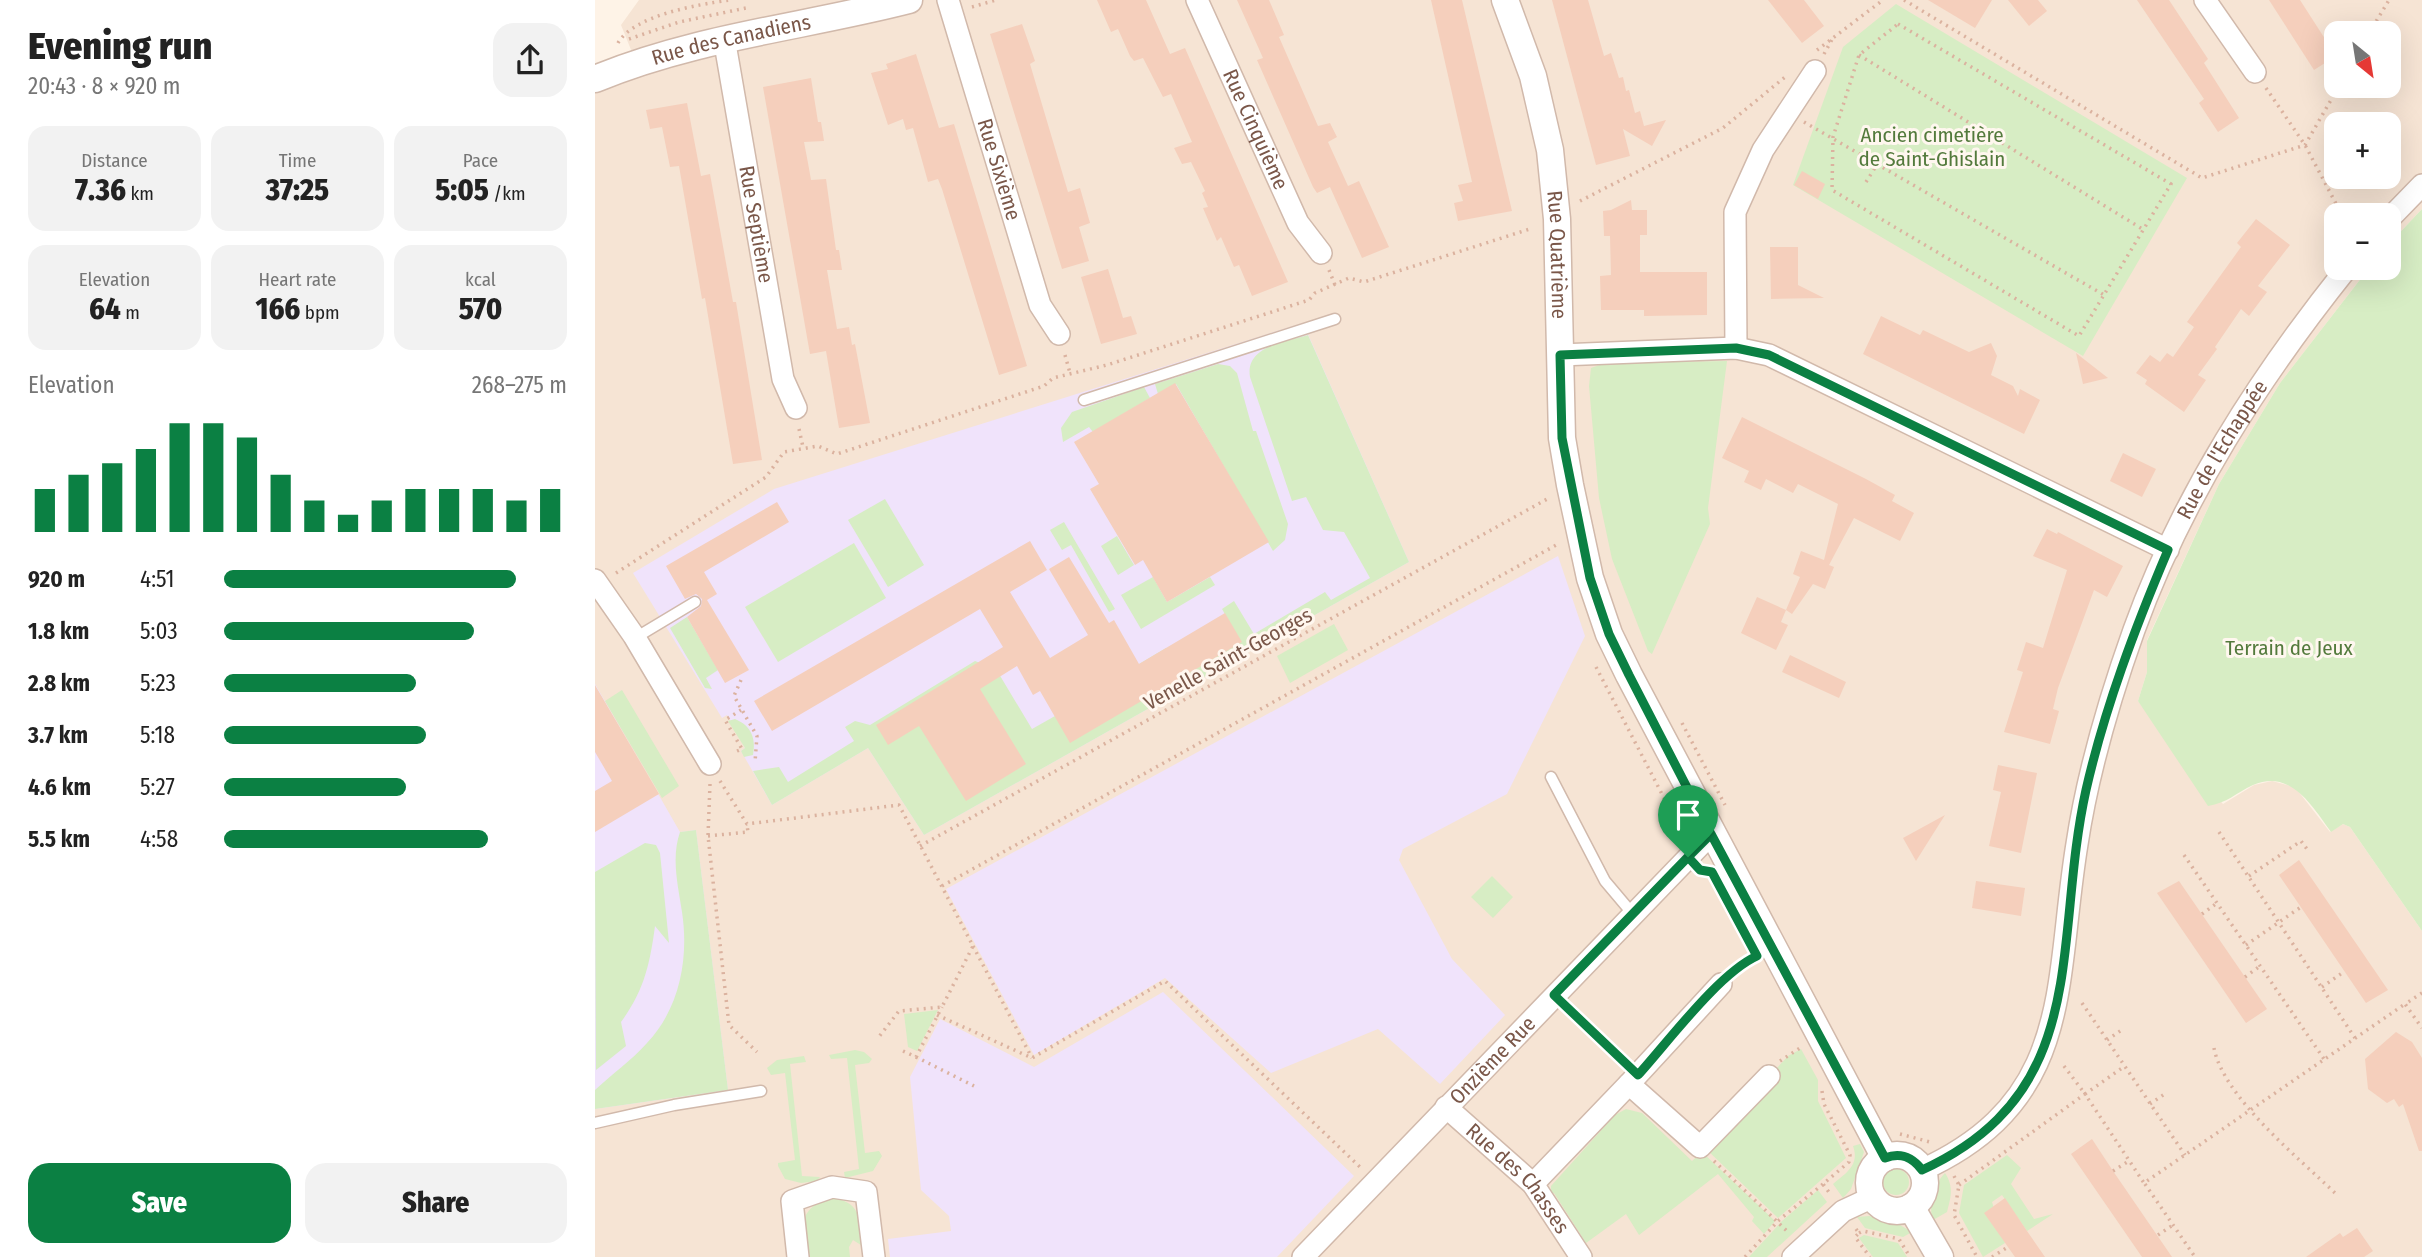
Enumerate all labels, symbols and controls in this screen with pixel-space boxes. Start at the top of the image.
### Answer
street label: Rue des Canadiens [649,9,813,71]
north arrow [2324,21,2401,98]
map controls [2324,21,2401,280]
text: Evening run [28,23,212,69]
button: share [493,23,567,97]
street label: Rue Cinquième [1217,65,1294,194]
text: 20:43 · 8 × 920 m [28,72,181,100]
button: + [2324,112,2401,189]
street label: Rue Sixième [972,116,1027,223]
park label: Ancien cimetière de Saint-Ghislain [1859,122,2005,172]
text: Distance [81,149,148,172]
text: Time [279,149,316,172]
text: Pace [463,149,498,172]
street label: Rue Septième [733,163,779,285]
text: 7.36 [75,172,126,208]
text: 37:25 [266,172,329,208]
text: 5:05 [435,172,489,208]
text: km [126,182,154,205]
text: /km [489,182,526,205]
street label: Rue Quatrième [1541,189,1572,319]
button: − [2324,203,2401,280]
text: Elevation [79,268,150,291]
text: Heart rate [258,268,337,291]
text: kcal [465,268,496,291]
text: 64 [89,291,121,327]
text: 166 [255,291,300,327]
text: 570 [459,291,502,327]
text: m [121,301,140,324]
text: bpm [300,301,340,324]
text: Elevation [28,371,115,399]
text: 268–275 m [472,371,567,399]
street label: Rue de l'Echappée [2171,375,2273,523]
text: 920 m [28,565,85,593]
text: 4:51 [140,565,175,593]
street label: Venelle Saint-Georges [1139,602,1317,716]
text: 1.8 km [28,617,89,645]
text: 5:03 [140,617,178,645]
park label: Terrain de Jeux [2225,635,2353,661]
text: 2.8 km [28,669,90,697]
text: 5:23 [140,669,176,697]
text: 3.7 km [28,721,88,749]
text: 5:18 [140,721,175,749]
text: 4.6 km [28,773,91,801]
text: 5:27 [140,773,175,801]
pin [1658,785,1718,857]
icon: arrive [1669,796,1707,834]
text: 5.5 km [28,825,90,853]
text: 4:58 [140,825,178,853]
street label: Onzième Rue [1444,1011,1541,1110]
street label: Rue des Chasses [1461,1118,1575,1239]
button: Save [28,1163,291,1243]
button: Share [305,1163,567,1243]

